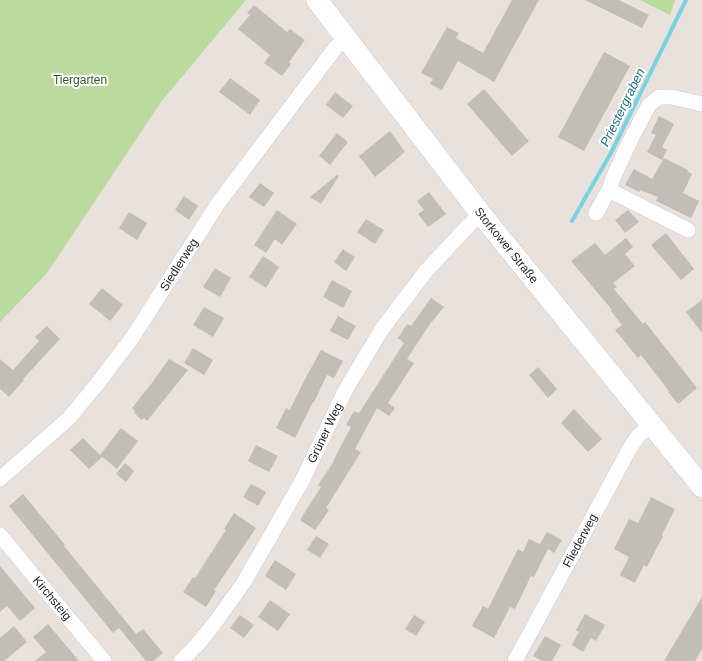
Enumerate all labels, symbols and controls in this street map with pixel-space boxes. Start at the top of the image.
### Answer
water label: Priestergraben [597,66,648,149]
park label: Tiergarten [53,73,107,87]
street label: Storkower Straße [472,205,541,286]
street label: Siedlerweg [157,236,201,293]
street label: Grüner Weg [305,400,345,465]
street label: Fliederweg [560,511,600,570]
street label: Kirchsteig [30,573,74,623]

